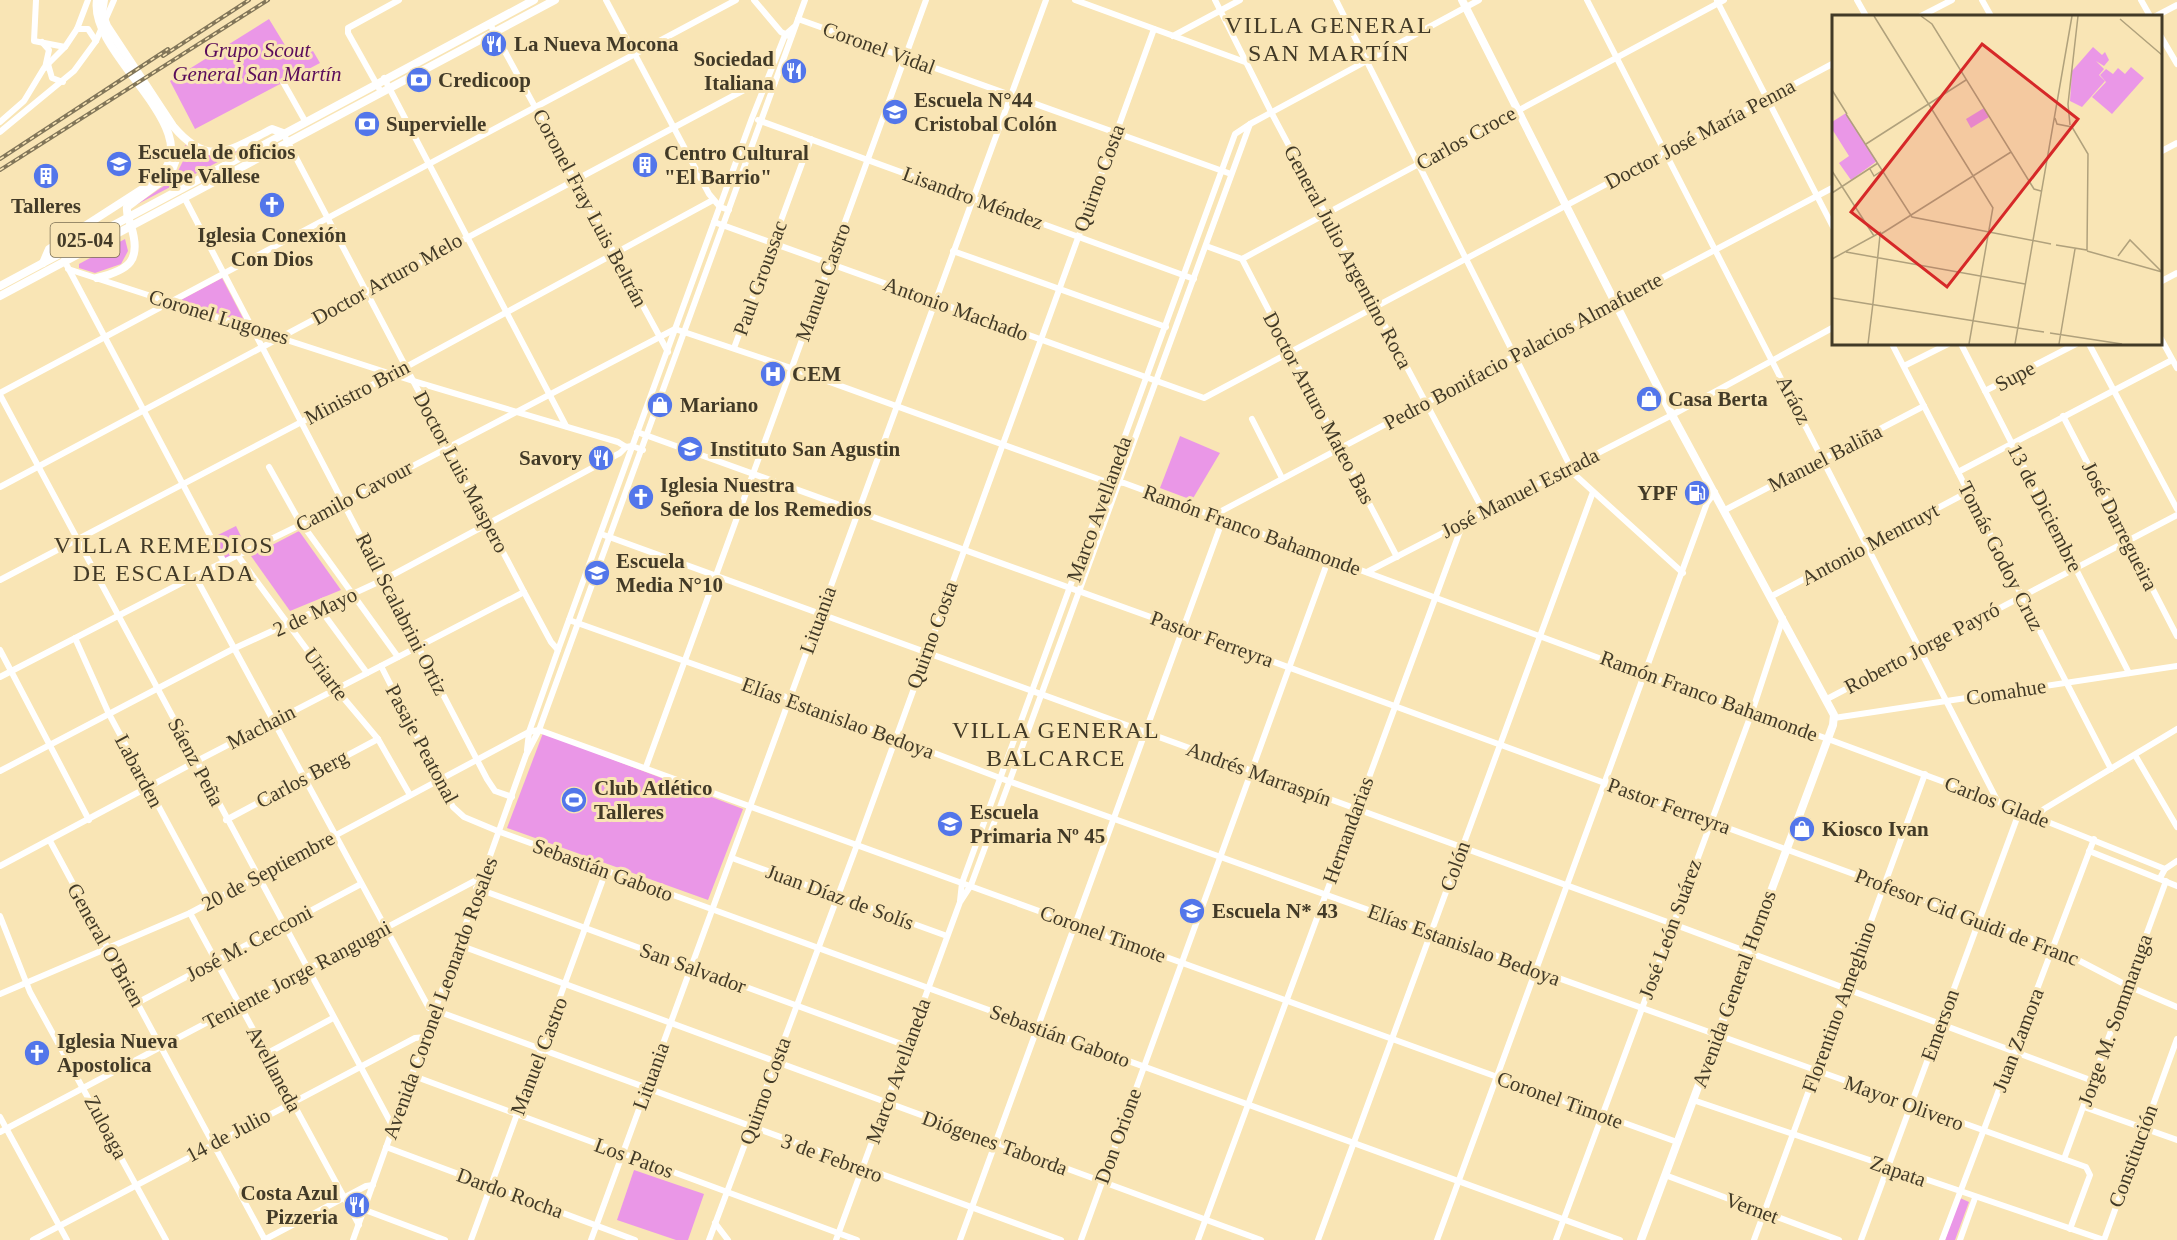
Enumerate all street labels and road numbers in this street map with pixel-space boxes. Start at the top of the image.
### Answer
street label: Coronel Vidal [819,17,939,79]
street label: Doctor José María Penna [1601,73,1800,194]
street label: Carlos Croce [1412,101,1520,175]
street label: Coronel Fray Luis Beltrán [528,105,653,312]
street label: Quirno Costa [1068,120,1130,235]
street label: General Julio Argentino Roca [1279,141,1418,374]
street label: Lisandro Méndez [900,161,1046,235]
street label: Paul Groussac [728,217,792,339]
street label: Manuel Castro [790,220,856,344]
road number: 025-04 [50,223,119,257]
street label: Doctor Arturo Melo [308,228,466,330]
street label: Pedro Bonifacio Palacios Almafuerte [1380,267,1666,435]
street label: Antonio Machado [880,272,1032,346]
street label: Coronel Lugones [146,284,292,350]
street label: Doctor Arturo Mateo Bas [1258,308,1380,508]
street label: Ministro Brin [301,354,414,430]
street label: Supe [1991,356,2039,396]
street label: Aráoz [1772,372,1816,428]
street label: Doctor Luis Maspero [408,387,514,557]
street label: Manuel Baliña [1764,419,1886,497]
street label: Marco Avellaneda [1062,432,1137,585]
street label: 13 de Diciembre [2003,440,2087,576]
street label: José Manuel Estrada [1437,443,1603,543]
street label: Camilo Cavour [291,455,417,537]
street label: José Darregueira [2077,457,2163,595]
street label: Tomás Godoy Cruz [1953,477,2049,635]
street label: Ramón Franco Bahamonde [1140,479,1364,581]
street label: Antonio Mentruyt [1797,498,1943,590]
street label: Raúl Scalabrini Ortiz [351,529,453,699]
street label: Quirno Costa [901,577,963,692]
street label: 2 de Mayo [269,582,361,642]
street label: Lituania [795,582,841,657]
street label: Roberto Jorge Payró [1840,597,2004,699]
street label: Pastor Ferreyra [1147,606,1277,673]
street label: Uriarte [299,643,353,705]
street label: Ramón Franco Bahamonde [1597,645,1821,747]
street label: Elías Estanislao Bedoya [739,672,938,764]
street label: Comahue [1964,674,2048,710]
street label: Pasaje Peatonal [381,680,463,808]
street label: Machain [223,699,300,754]
street label: Sáenz Peña [163,714,229,811]
street label: Labarden [110,730,168,812]
street label: Andrés Marraspín [1183,737,1335,811]
street label: Carlos Berg [252,745,352,813]
street label: Carlos Glade [1941,771,2053,833]
street label: Hernandarias [1318,773,1378,887]
street label: Pastor Ferreyra [1604,773,1734,840]
street label: 20 de Septiembre [197,826,339,916]
street label: Sebastián Gaboto [530,833,676,907]
street label: Colón [1435,837,1475,894]
street label: Avenida Coronel Leonardo Rosales [378,854,502,1142]
street label: José León Suárez [1634,856,1706,1002]
street label: Juan Díaz de Solís [763,859,917,935]
street label: Profesor Cid Guidi de Franc [1852,863,2082,971]
street label: General O'Brien [62,879,150,1011]
street label: Avenida General Hornos [1687,887,1781,1091]
street label: Elías Estanislao Bedoya [1365,899,1564,991]
street label: José M. Cecconi [182,900,316,986]
street label: Coronel Timote [1037,900,1169,968]
street label: Teniente Jorge Rangugni [199,915,395,1035]
street label: Florentino Ameghino [1797,918,1881,1096]
street label: Jorge M. Sommaruga [2073,930,2157,1109]
street label: San Salvador [637,938,749,998]
street label: Juan Zamora [1987,984,2049,1095]
street label: Emerson [1916,985,1964,1064]
street label: Manuel Castro [506,994,572,1118]
street label: Marco Avellaneda [861,994,936,1147]
street label: Sebastián Gaboto [987,999,1133,1073]
street label: Avellaneda [241,1022,307,1117]
street label: Quirno Costa [734,1033,796,1148]
street label: Lituania [628,1038,674,1113]
street label: Coronel Timote [1494,1066,1626,1134]
street label: Mayor Olivero [1841,1070,1967,1136]
street label: Don Orione [1090,1085,1146,1187]
street label: Zuloaga [79,1091,133,1164]
street label: Constitución [2103,1101,2163,1211]
street label: 14 de Julio [182,1103,274,1167]
street label: Diógenes Taborda [919,1106,1071,1181]
street label: 3 de Febrero [778,1129,886,1187]
street label: Los Patos [591,1133,677,1183]
street label: Zapata [1867,1150,1930,1192]
street label: Dardo Rocha [454,1163,567,1224]
street label: Vernet [1722,1187,1782,1229]

